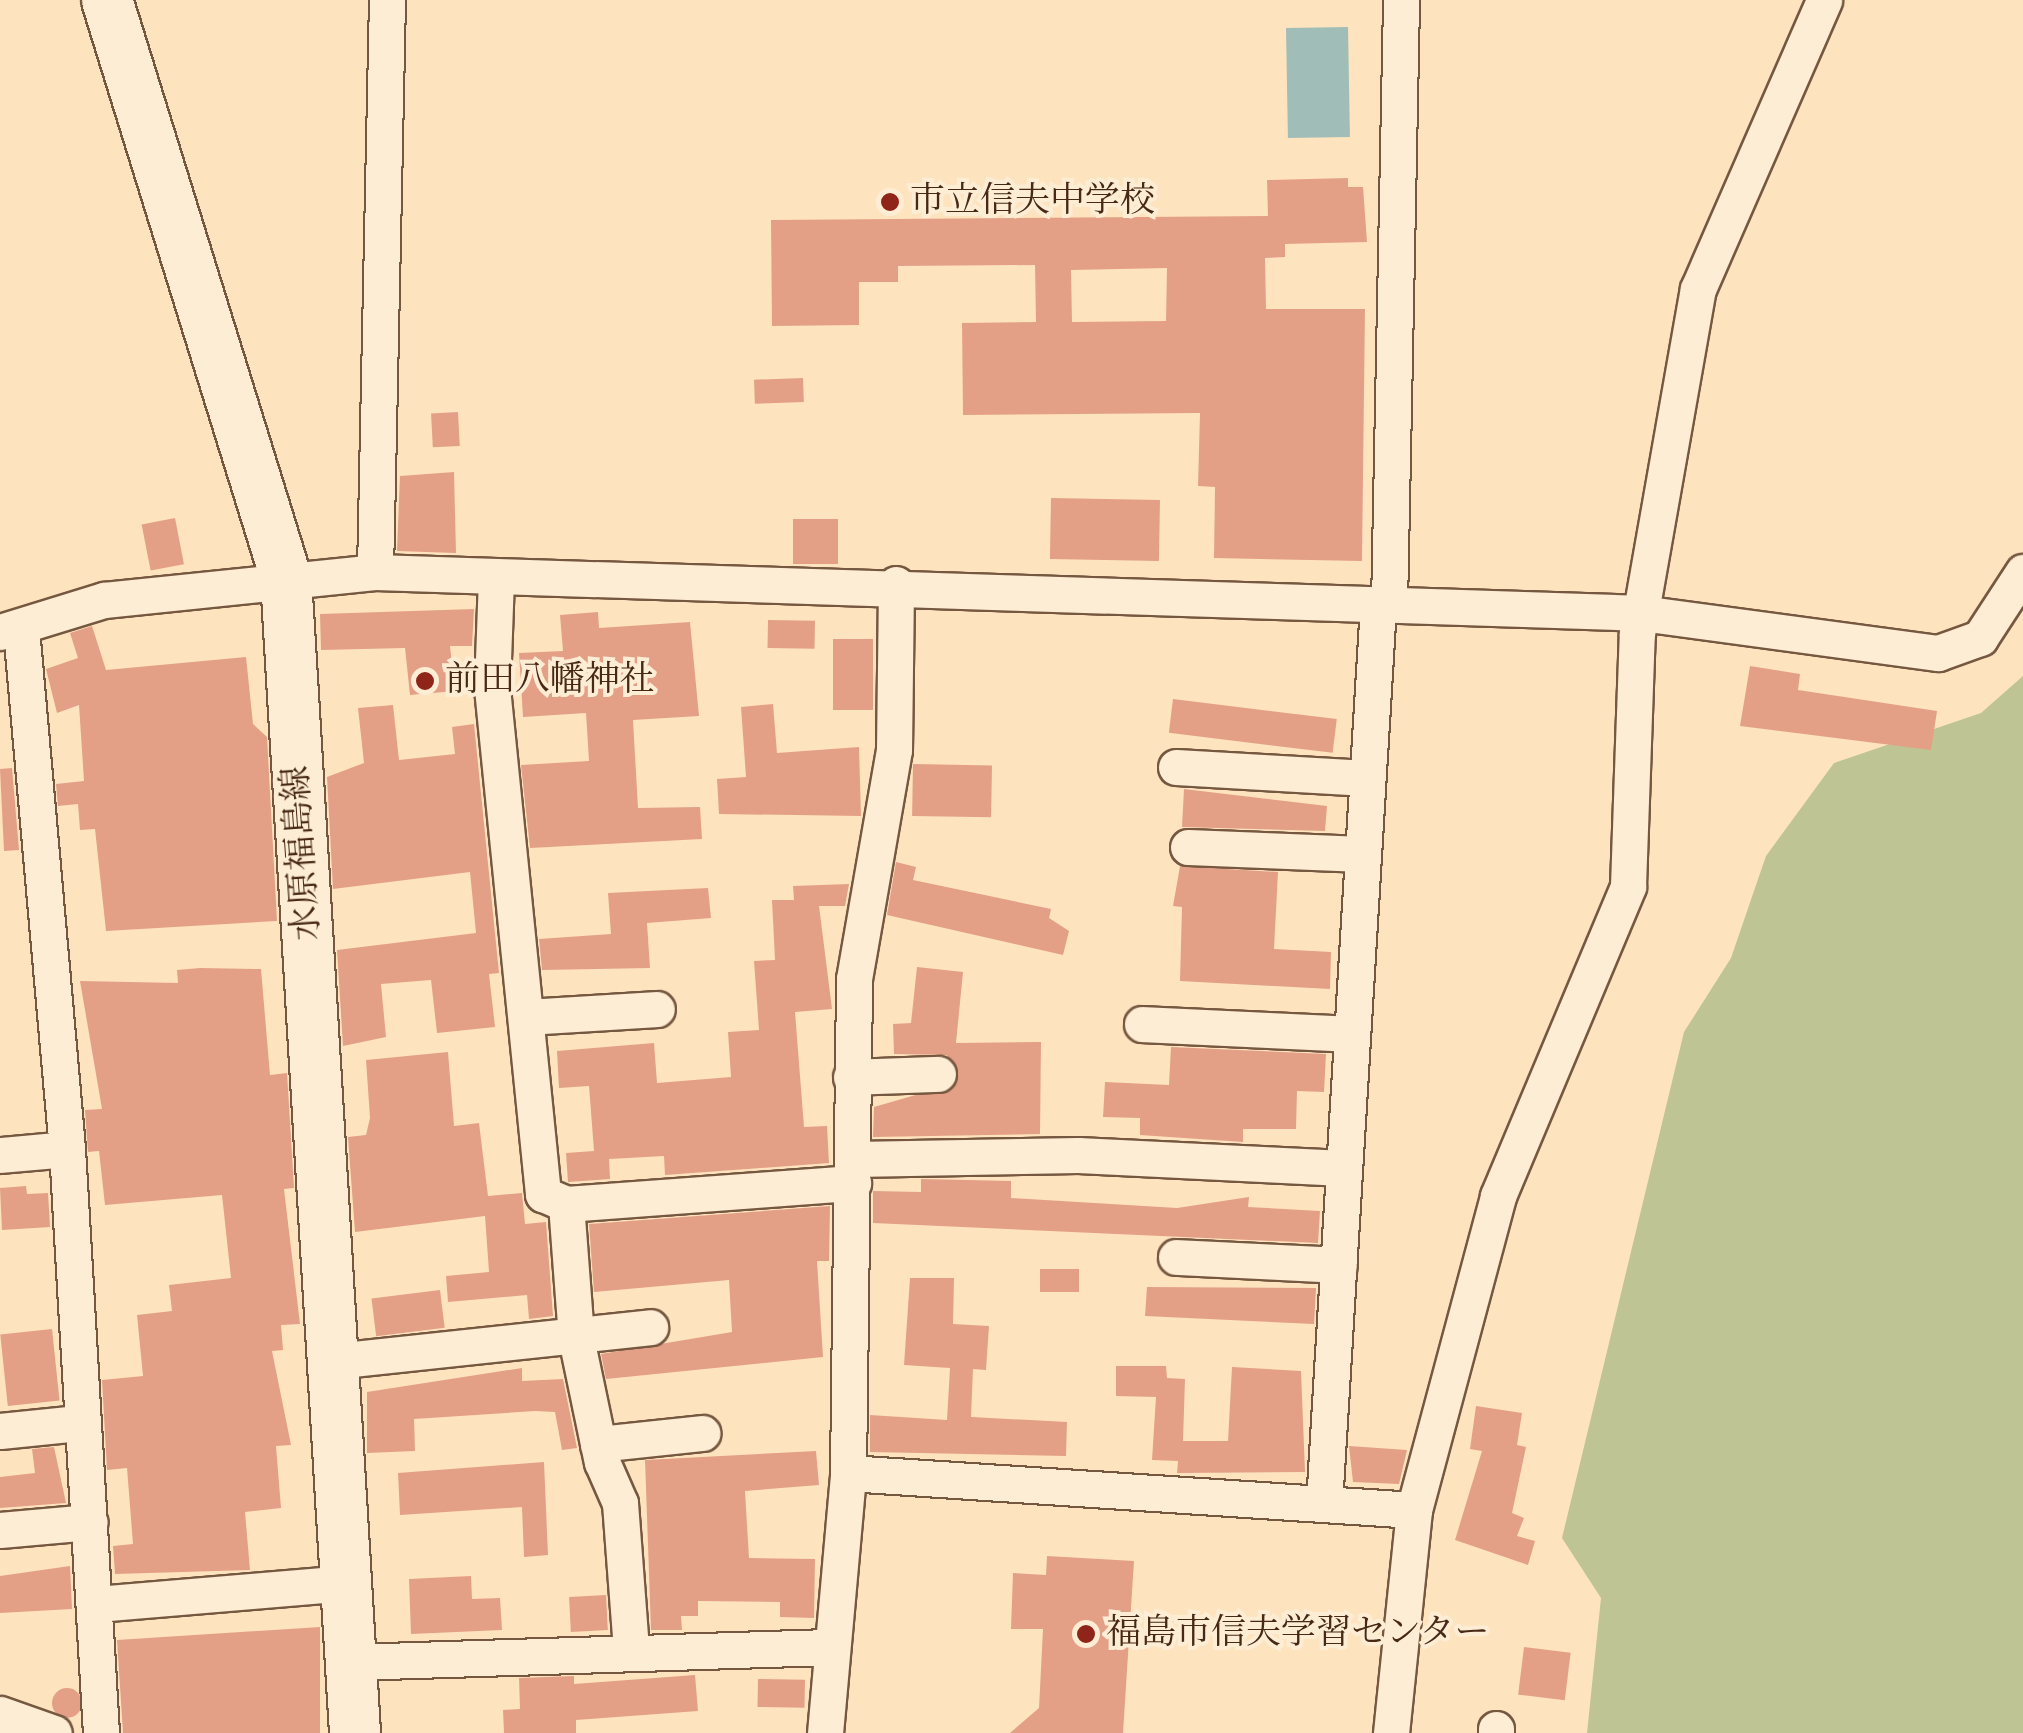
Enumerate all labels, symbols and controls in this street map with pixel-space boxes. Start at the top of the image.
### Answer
place label: 市立信夫中学校 [910,181,1155,223]
marker: 市立信夫中学校 [879,191,901,213]
place label: 前田八幡神社 [445,660,655,702]
marker: 前田八幡神社 [414,670,436,692]
street label: 水原福島線 [276,764,330,942]
place label: 福島市信夫学習センター [1106,1613,1491,1655]
marker: 福島市信夫学習センター [1075,1623,1097,1645]

